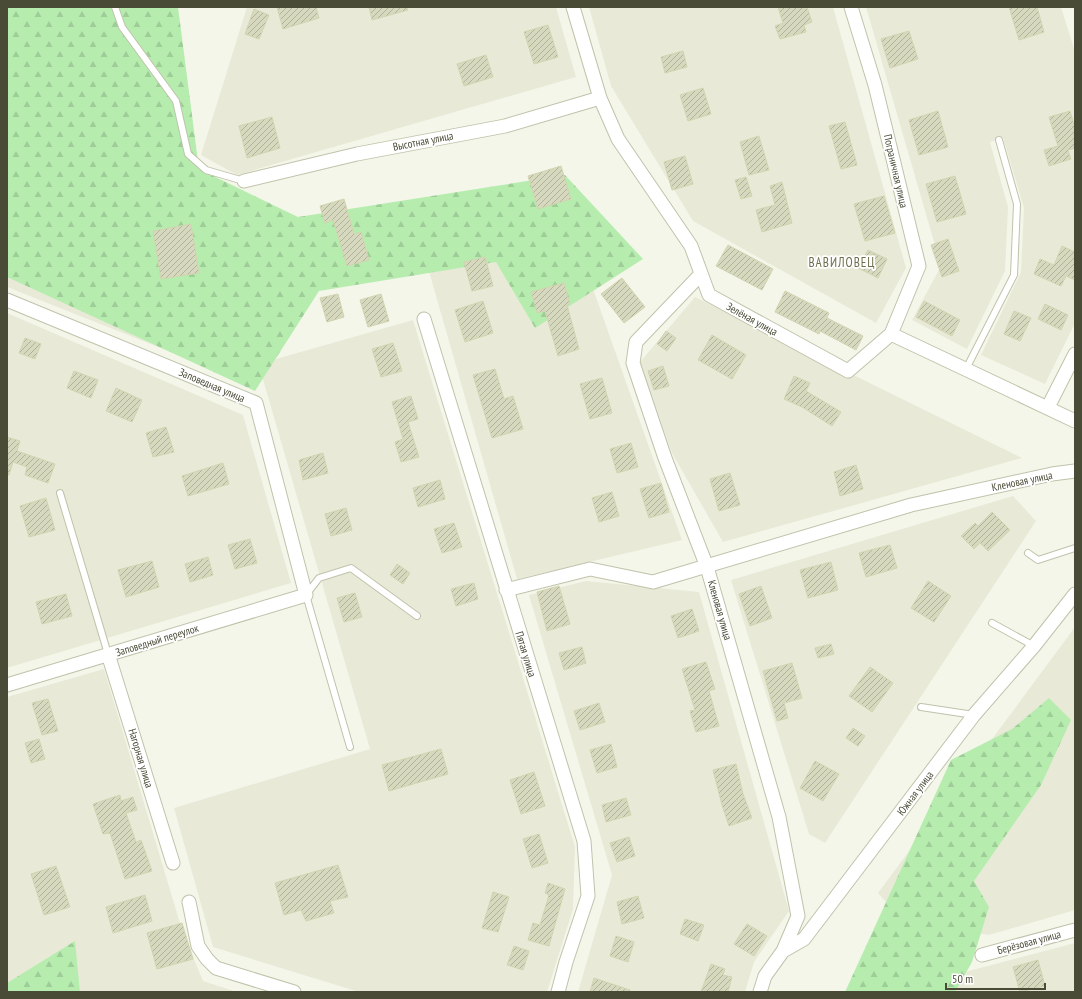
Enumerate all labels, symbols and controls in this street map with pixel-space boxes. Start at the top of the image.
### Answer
street label: Высотная улица [392,128,454,154]
street label: Пограничная улица [881,133,911,209]
district label: ВАВИЛОВЕЦ [809,254,876,271]
street label: Зелёная улица [724,299,780,339]
street label: Заповедная улица [177,365,247,405]
street label: Кленовая улица [990,468,1054,494]
street label: Кленовая улица [705,578,735,642]
street label: Заповедный переулок [114,621,201,659]
street label: Пятая улица [512,629,540,679]
street label: Нагорная улица [125,727,157,789]
street label: Южная улица [894,768,936,818]
street label: Берёзовая улица [996,927,1062,957]
scale bar [946,965,1045,991]
text: 50 m [952,971,973,986]

